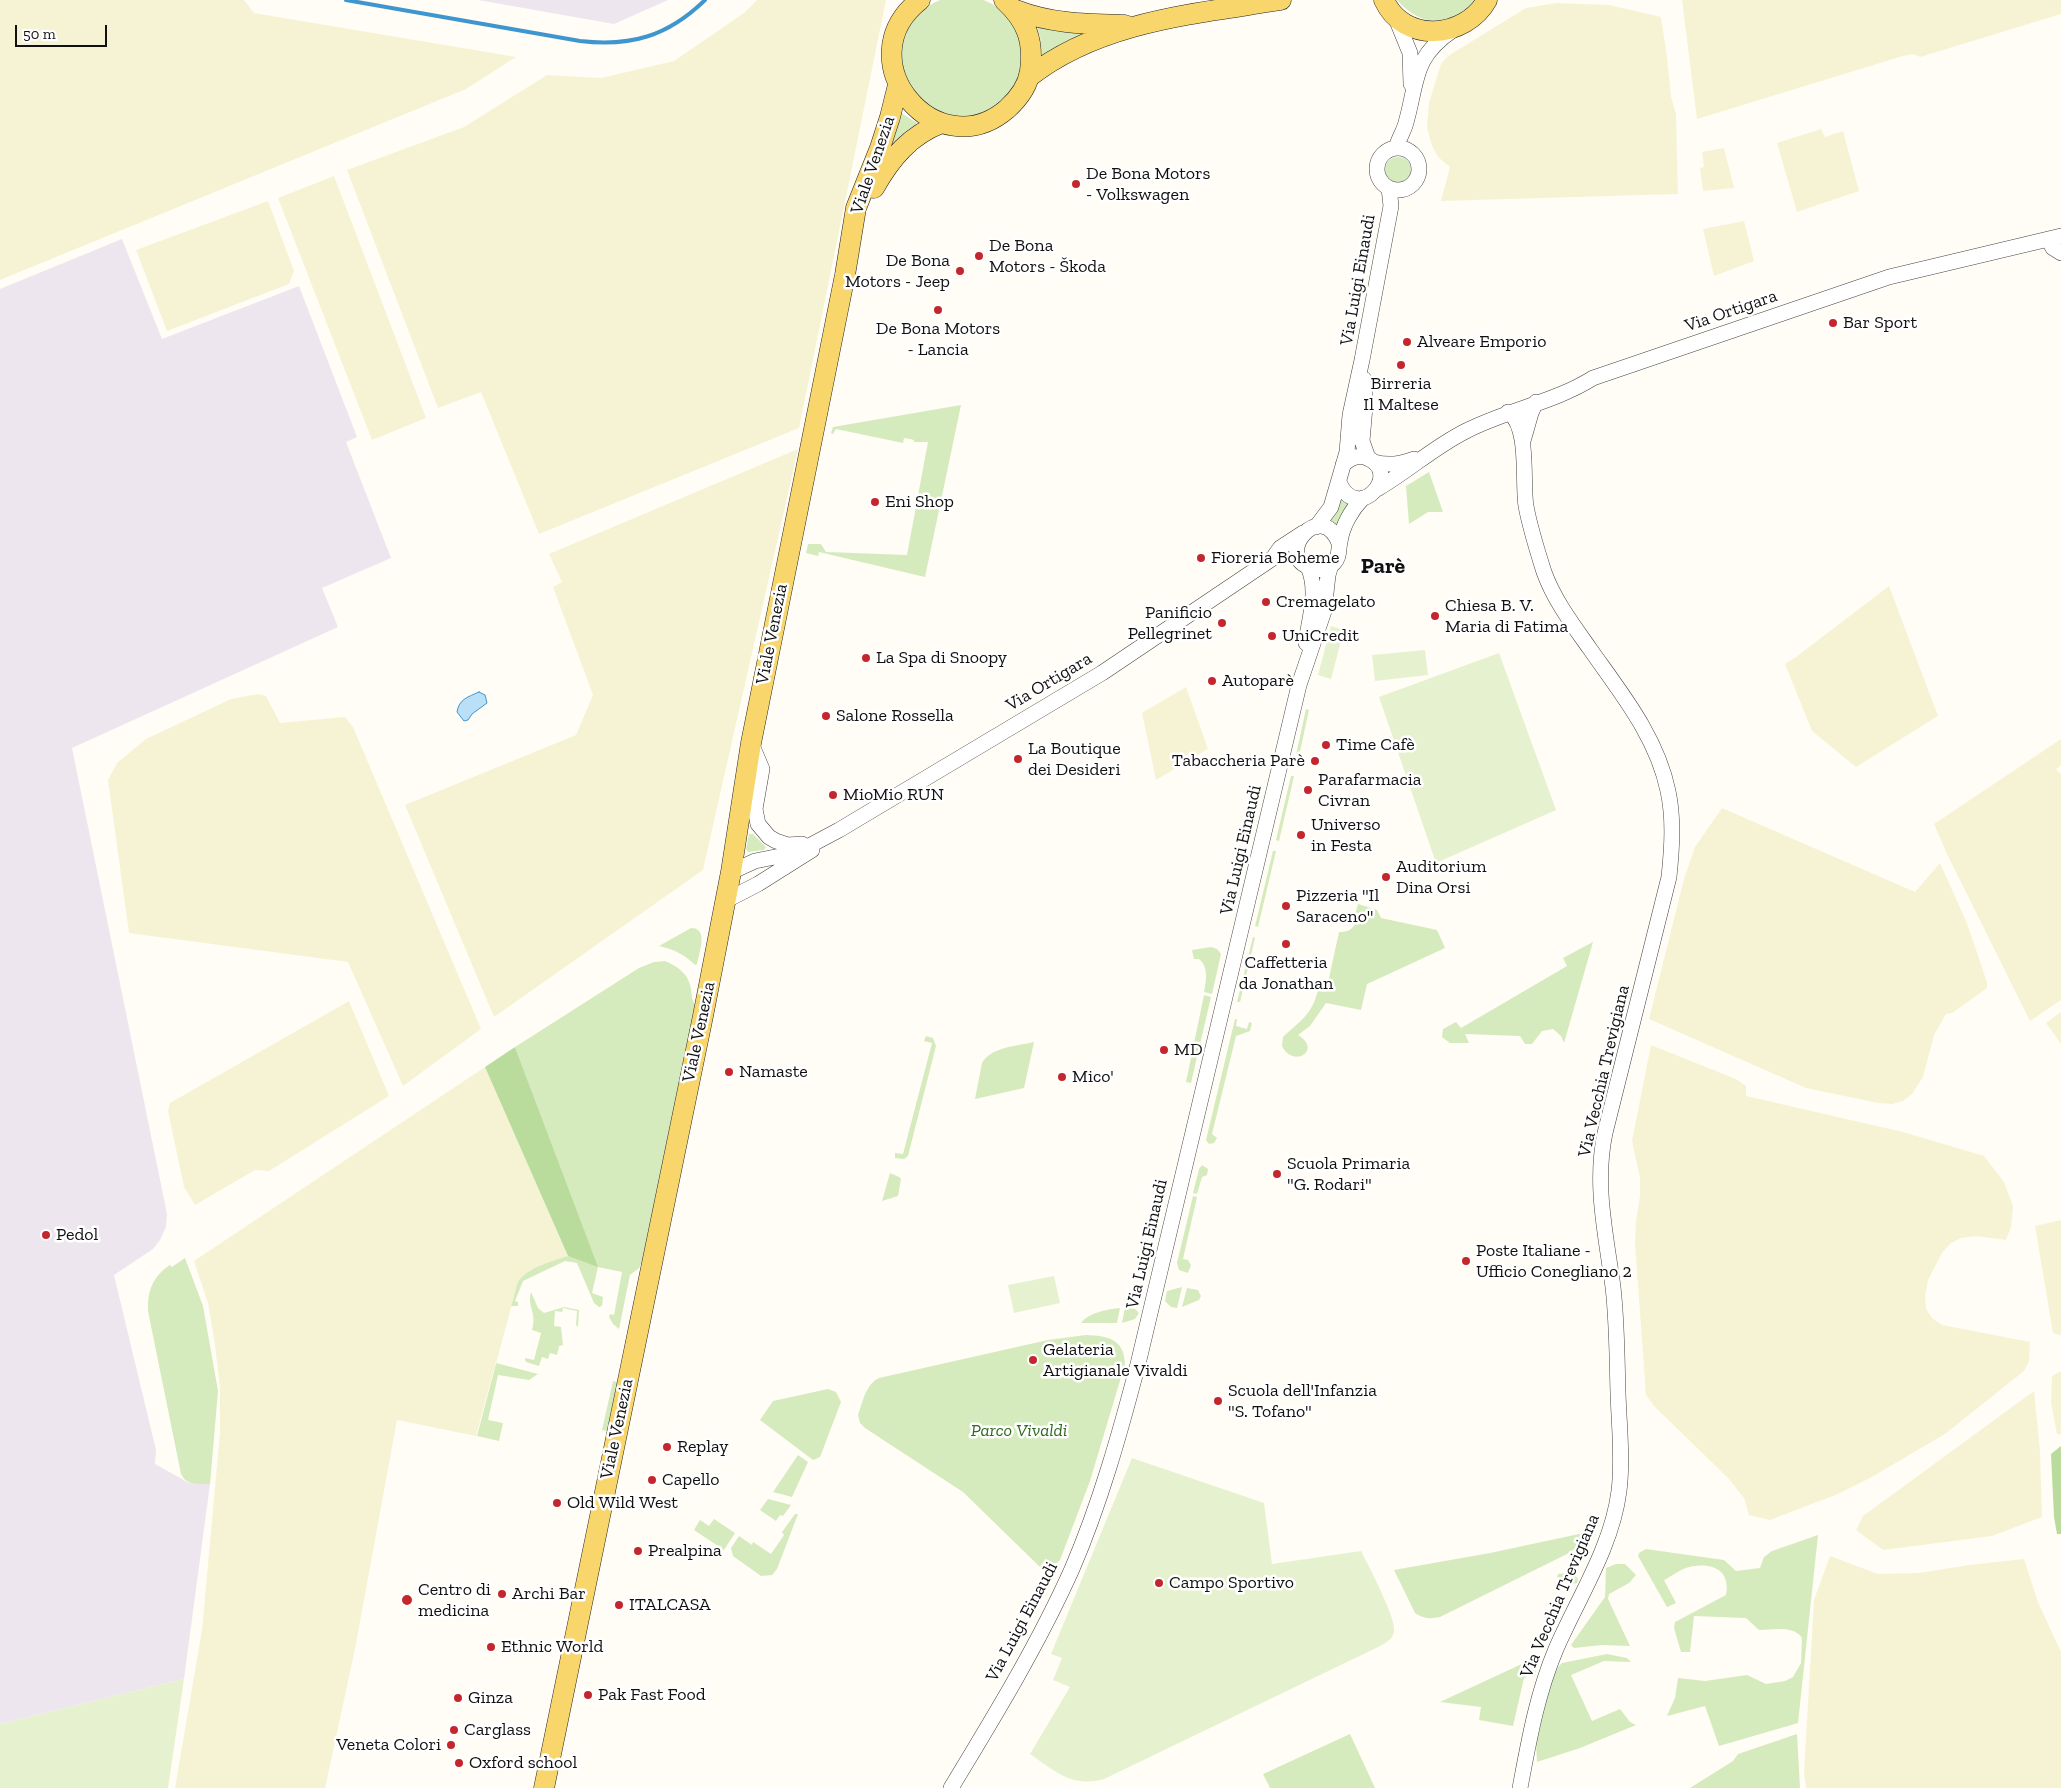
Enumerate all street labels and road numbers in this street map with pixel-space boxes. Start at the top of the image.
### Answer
street label: Viale Venezia [846,113,900,217]
street label: Via Luigi Einaudi [1336,213,1380,347]
street label: Via Ortigara [1682,285,1780,337]
street label: Viale Venezia [752,582,792,686]
street label: Via Ortigara [1002,648,1096,716]
street label: Via Luigi Einaudi [1216,783,1266,917]
street label: Viale Venezia [678,980,720,1084]
street label: Via Vecchia Trevigiana [1574,983,1634,1159]
street label: Via Luigi Einaudi [1122,1177,1172,1311]
street label: Viale Venezia [596,1377,638,1481]
street label: Via Vecchia Trevigiana [1516,1511,1604,1681]
street label: Via Luigi Einaudi [981,1558,1063,1686]

